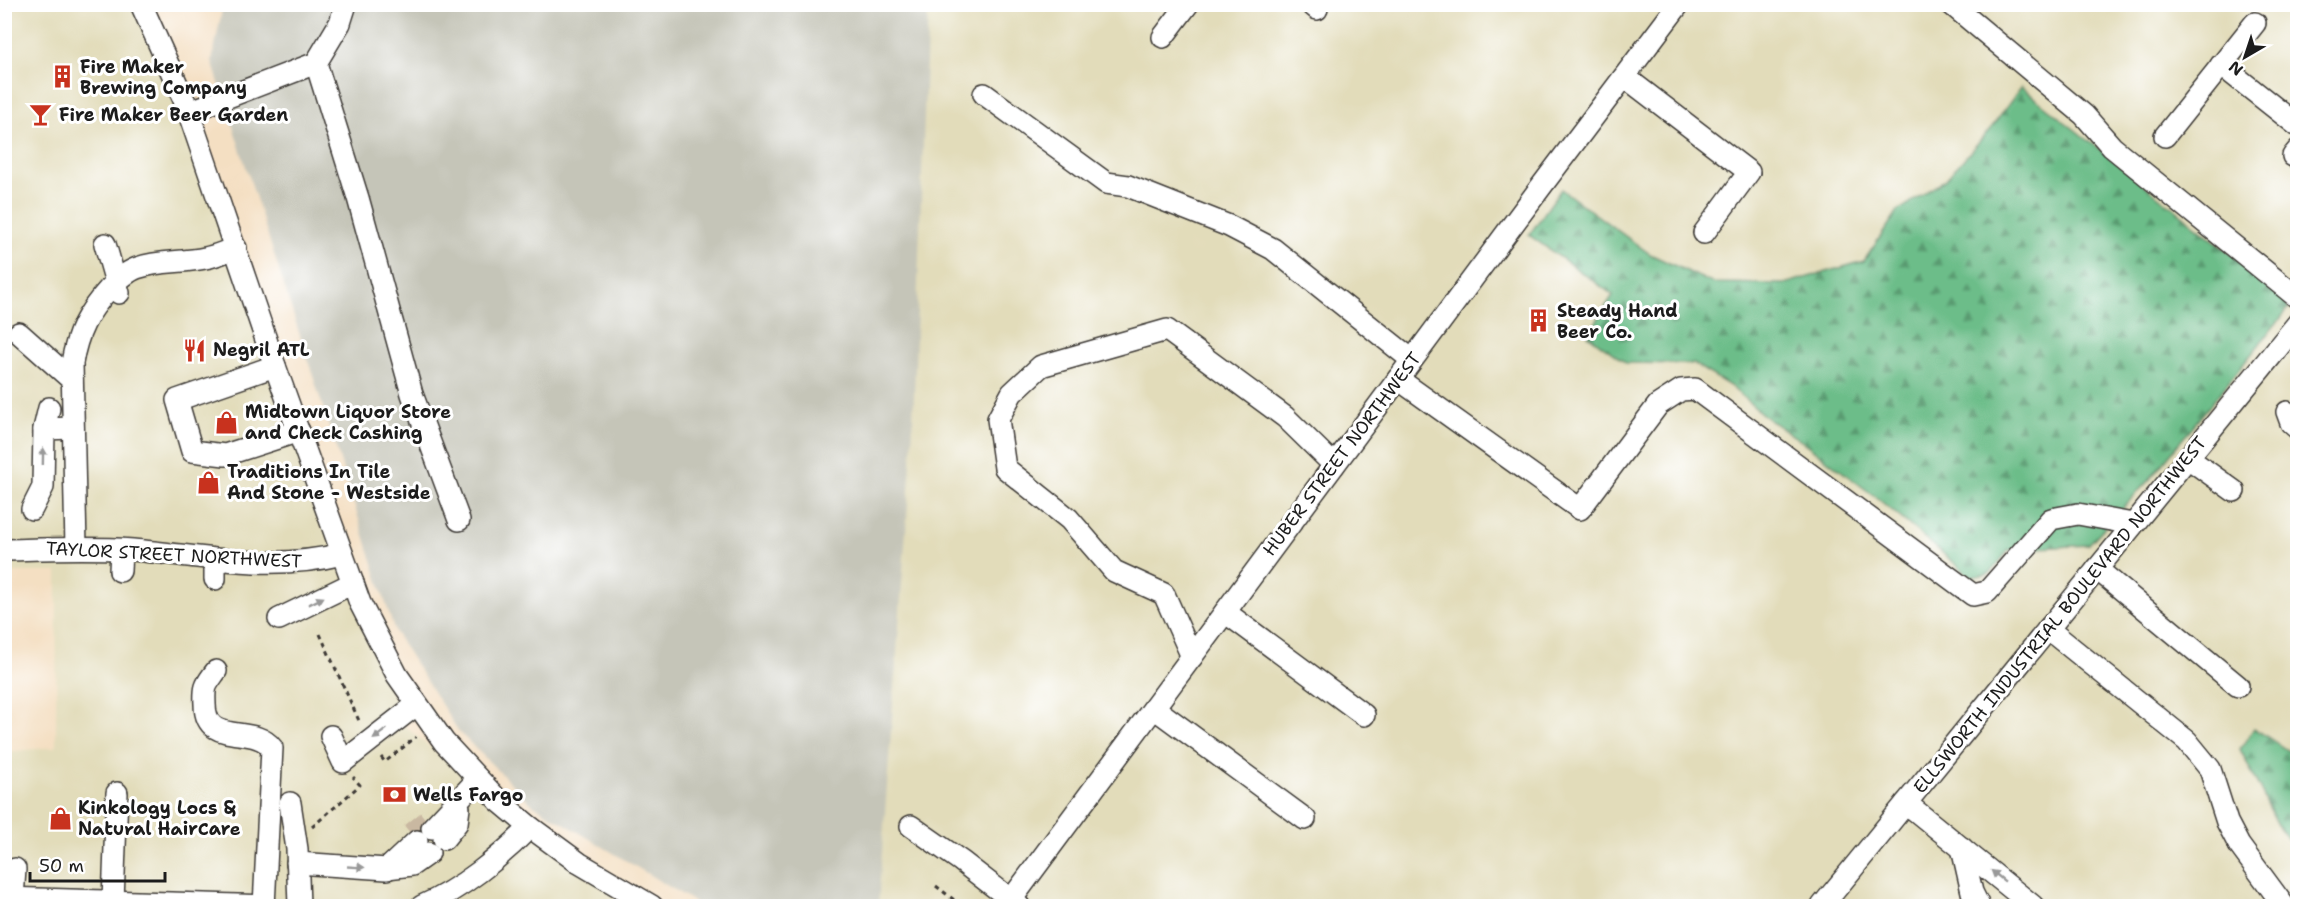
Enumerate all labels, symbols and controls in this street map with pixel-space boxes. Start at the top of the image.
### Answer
north arrow [2215,27,2275,87]
place label: Fire Maker Brewing Company [80,55,247,100]
text: N [2224,56,2247,80]
building icon: Fire Maker Brewing Company [49,64,75,90]
bar icon: Fire Maker Beer Garden [28,102,54,128]
place label: Fire Maker Beer Garden [59,103,288,127]
place label: Steady Hand Beer Co. [1557,299,1678,344]
building icon: Steady Hand Beer Co. [1526,308,1552,334]
restaurant icon: Negril ATL [182,337,208,363]
place label: Negril ATL [213,338,310,362]
street label: HUBER STREET NORTHWEST [1257,347,1427,561]
place label: Midtown Liquor Store and Check Cashing [245,400,451,445]
shop icon: Midtown Liquor Store and Check Cashing [214,409,240,435]
street label: ELLSWORTH INDUSTRIAL BOULEVARD NORTHWEST [1908,431,2212,799]
one-way arrow [39,447,48,466]
place label: Traditions In Tile And Stone - Westside [227,460,431,505]
shop icon: Traditions In Tile And Stone - Westside [196,469,222,495]
street label: TAYLOR STREET NORTHWEST [45,536,303,574]
one-way arrow [307,596,324,606]
one-way arrow [372,727,387,739]
bank icon: Wells Fargo [382,782,408,808]
place label: Wells Fargo [413,783,523,807]
place label: Kinkology Locs & Natural HairCare [78,796,241,841]
shop icon: Kinkology Locs & Natural HairCare [47,805,73,831]
scale bar [30,845,165,883]
text: 50 m [39,854,84,878]
one-way arrow [346,862,365,871]
one-way arrow [1991,871,2006,883]

